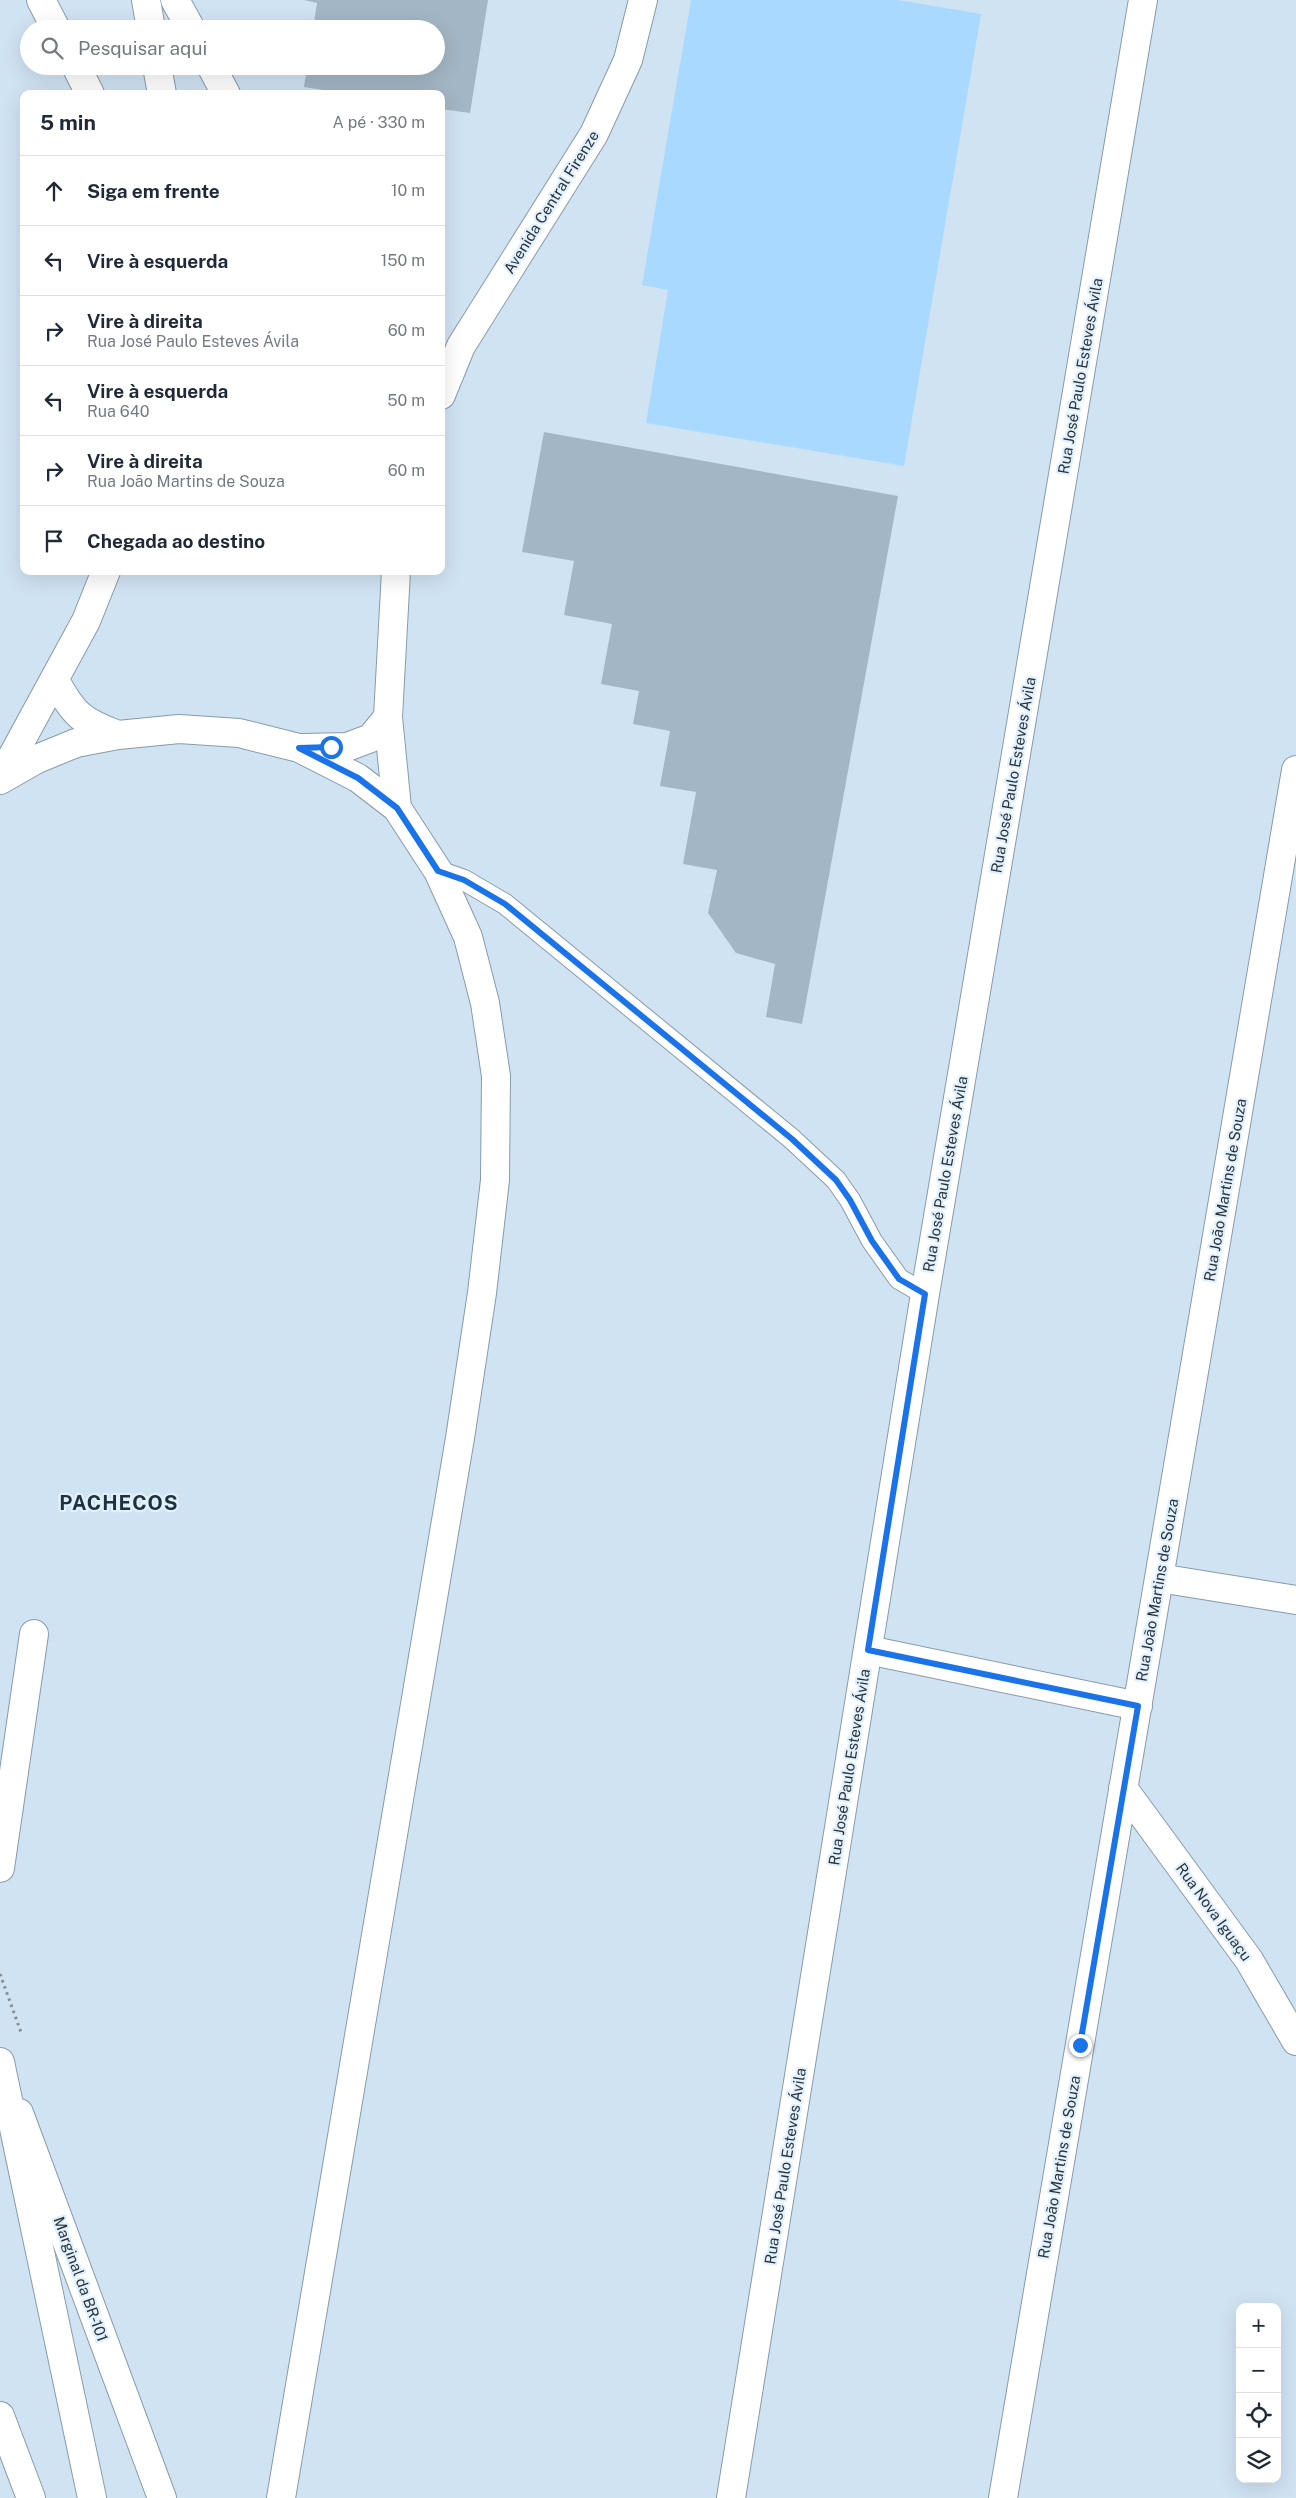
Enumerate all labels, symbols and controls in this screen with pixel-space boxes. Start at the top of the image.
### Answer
search box [20,20,445,75]
icon: search [38,34,66,62]
text: Pesquisar aqui [78,37,207,59]
text: 5 min [40,110,96,135]
text: A pé · 330 m [332,113,425,132]
street label: Avenida Central Firenze [500,127,602,277]
icon: ahead [40,177,68,205]
text: Siga em frente [87,180,220,202]
text: 10 m [391,181,425,200]
icon: left [40,247,68,275]
text: Vire à esquerda [87,250,228,272]
text: 150 m [381,251,425,270]
street label: Rua José Paulo Esteves Ávila [1054,277,1106,475]
text: Vire à direita [87,310,203,332]
icon: right [40,317,68,345]
text: 60 m [388,321,425,340]
text: Rua José Paulo Esteves Ávila [87,332,299,351]
text: Vire à esquerda [87,380,228,402]
icon: left [40,387,68,415]
text: 50 m [387,391,425,410]
text: Rua 640 [87,402,150,421]
text: Vire à direita [87,450,203,472]
icon: right [40,457,68,485]
text: 60 m [388,461,425,480]
text: Rua João Martins de Souza [87,472,285,491]
icon: arrive [40,527,68,555]
text: Chegada ao destino [87,530,265,552]
street label: Rua José Paulo Esteves Ávila [987,676,1039,874]
route start [320,736,343,759]
street label: Rua José Paulo Esteves Ávila [919,1075,971,1273]
street label: Rua João Martins de Souza [1201,1097,1249,1283]
district label: PACHECOS [59,1491,179,1515]
street label: Rua João Martins de Souza [1133,1497,1181,1683]
street label: Rua José Paulo Esteves Ávila [825,1668,873,1866]
street label: Rua Nova Iguaçu [1173,1860,1255,1964]
route end [1069,2034,1092,2057]
street label: Rua José Paulo Esteves Ávila [761,2067,809,2265]
street label: Rua João Martins de Souza [1035,2074,1083,2260]
street label: Marginal da BR-101 [50,2214,112,2344]
map controls [1236,2303,1281,2483]
button: + [1236,2303,1281,2348]
button: − [1236,2348,1281,2393]
button: locate [1236,2393,1281,2438]
button: layers [1236,2438,1281,2483]

